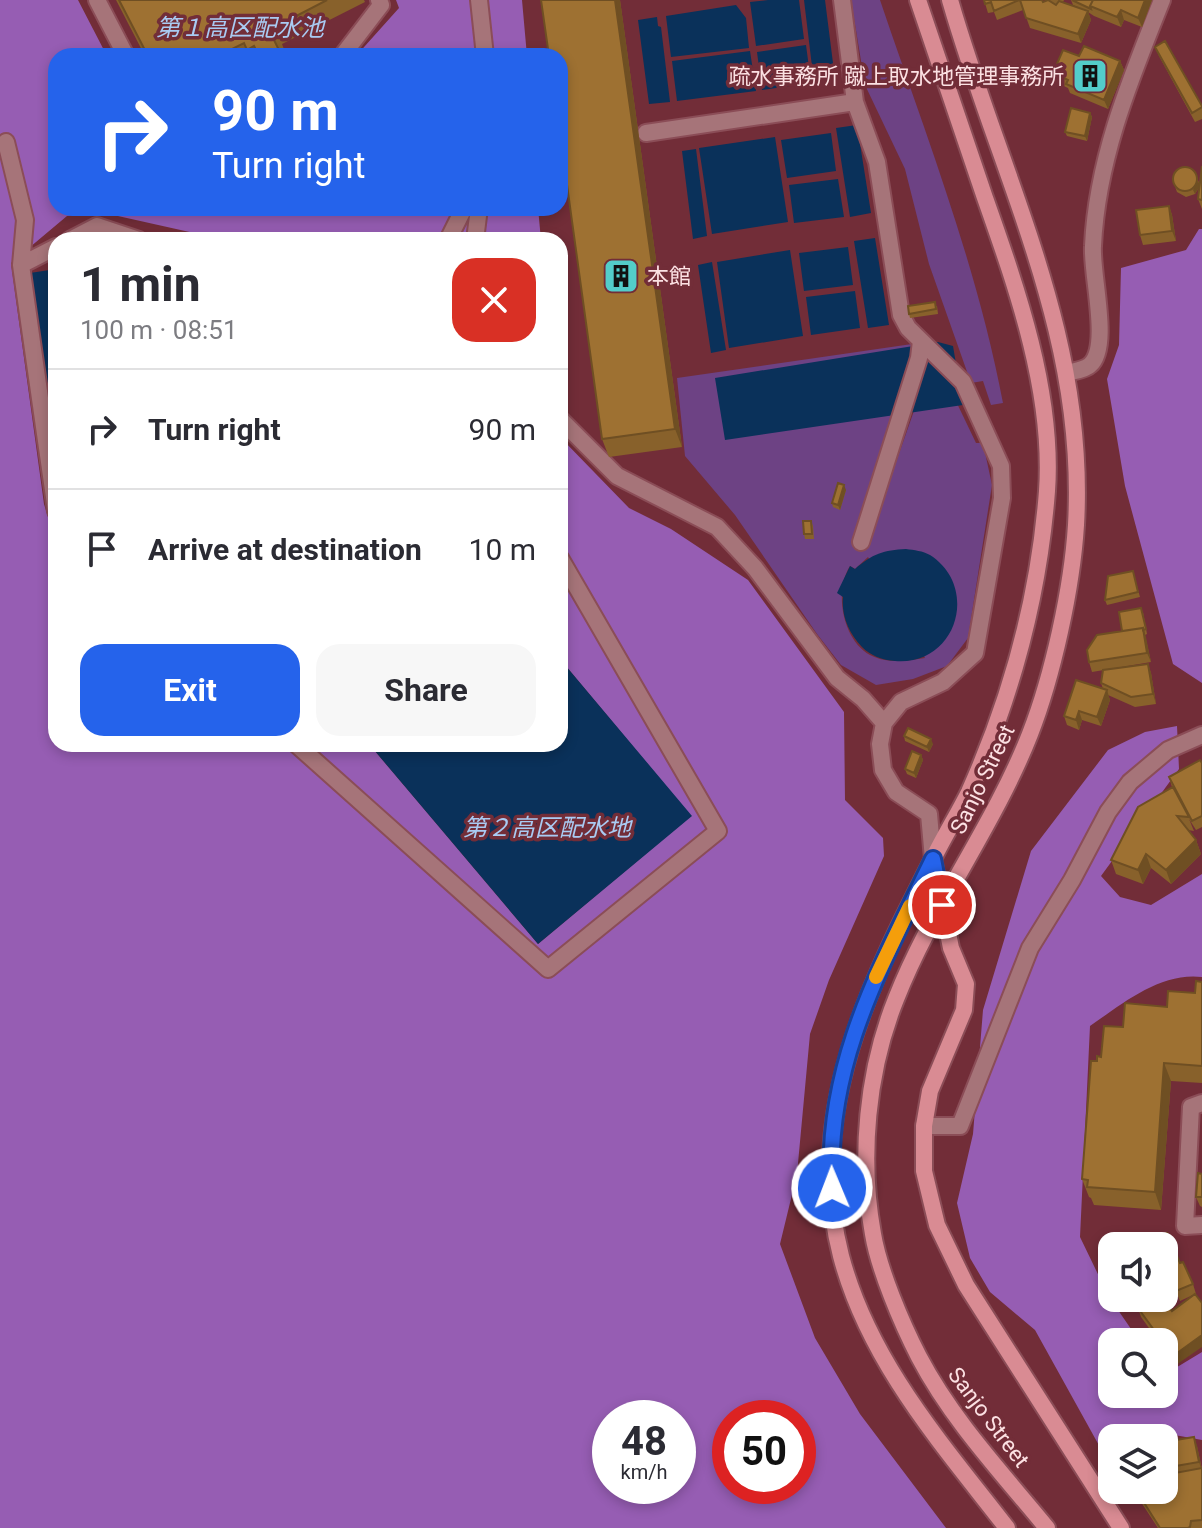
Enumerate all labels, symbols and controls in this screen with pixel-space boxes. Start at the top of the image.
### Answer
water label: 第１高区配水池 [156,14,326,42]
building icon: 疏水事務所 蹴上取水地管理事務所 [1071,57,1109,95]
place label: 疏水事務所 蹴上取水地管理事務所 [729,64,1064,89]
text: 90 m [212,78,339,144]
icon: right [80,80,184,184]
text: Turn right [212,145,365,187]
text: 1 min [80,256,201,313]
building icon: 本館 [602,257,640,295]
button: close [452,258,536,342]
place label: 本館 [647,264,691,289]
text: 100 m · 08:51 [80,315,238,345]
icon: right [80,407,124,451]
text: Turn right [148,412,281,447]
text: 90 m [469,412,536,447]
icon: arrive [80,527,124,571]
text: Arrive at destination [148,532,422,567]
text: 10 m [469,532,536,567]
button: Exit [80,644,300,736]
button: Share [316,644,536,736]
street label: Sanjo Street [945,720,1020,838]
water label: 第２高区配水地 [463,814,634,842]
pin [908,871,976,939]
icon: arrive [920,883,964,927]
position arrow [790,1146,874,1230]
map controls [1098,1232,1178,1504]
button: sound [1098,1232,1178,1312]
button: search [1098,1328,1178,1408]
street label: Sanjo Street [943,1362,1034,1472]
speed limit sign: 50 [712,1400,816,1504]
text: 48 [621,1418,667,1465]
button: layers [1098,1424,1178,1504]
text: km/h [621,1460,667,1484]

